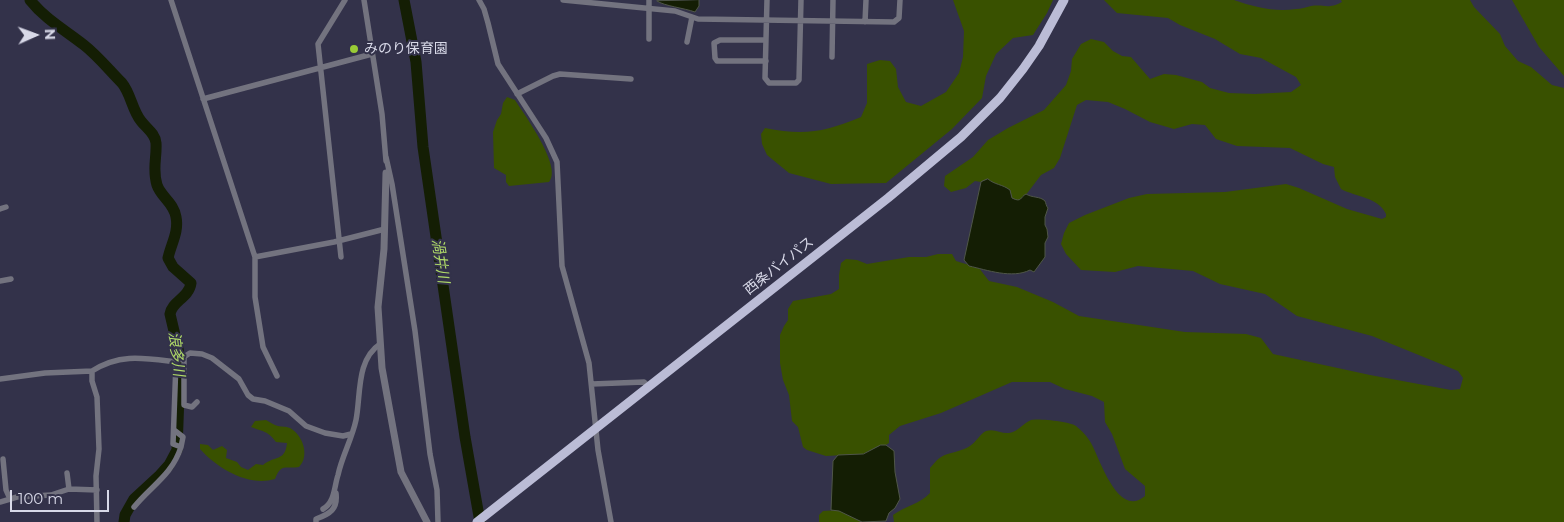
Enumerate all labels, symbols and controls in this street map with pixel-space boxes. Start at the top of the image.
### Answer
north arrow [10,10,60,60]
text: N [41,29,59,40]
place label: みのり保育園 [364,41,448,57]
marker: みのり保育園 [348,43,360,55]
street label: 西条バイパス [741,234,817,298]
water label: 渦井川 [428,237,452,285]
water label: 浪多川 [164,331,188,377]
scale bar [12,480,111,512]
text: 100 m [18,489,63,508]

